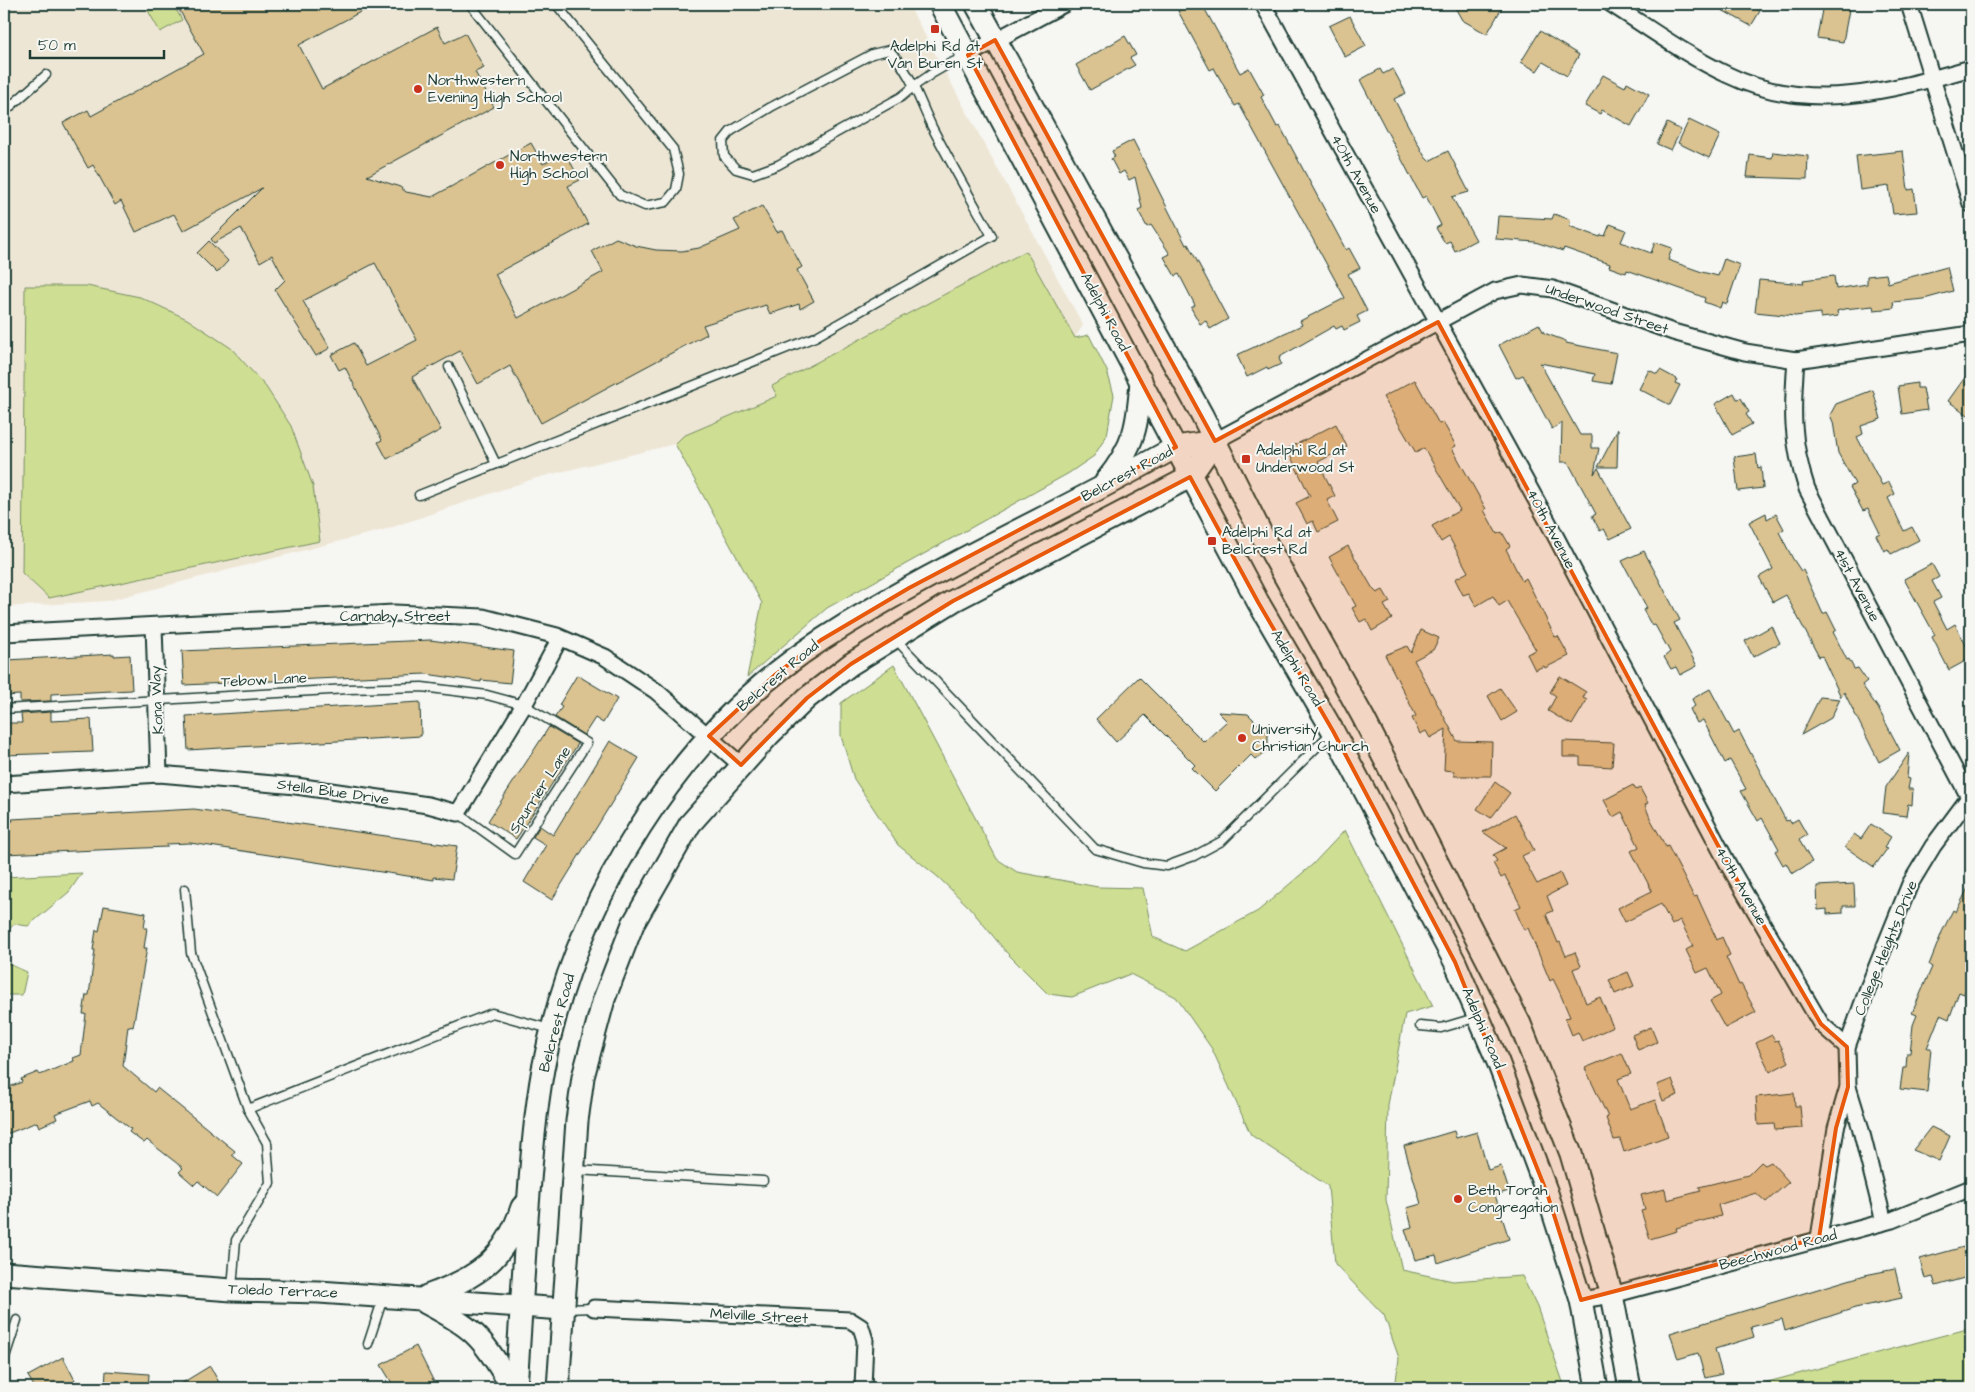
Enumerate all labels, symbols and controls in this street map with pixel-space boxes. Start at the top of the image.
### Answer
marker: Adelphi Rd at Van Buren St [929,23,941,35]
scale bar [30,28,164,60]
text: 50 m [38,35,76,56]
place label: Adelphi Rd at Van Buren St [888,36,982,74]
place label: Northwestern Evening High School [428,70,562,109]
marker: Northwestern Evening High School [412,83,424,95]
street label: 40th Avenue [1326,130,1386,218]
place label: Northwestern High School [510,146,608,185]
marker: Northwestern High School [494,159,506,171]
street label: Adelphi Road [1075,269,1135,355]
street label: Underwood Street [1543,278,1671,340]
place label: Adelphi Rd at Underwood St [1256,440,1354,478]
street label: Belcrest Road [1077,441,1177,507]
marker: Adelphi Rd at Underwood St [1240,453,1252,465]
street label: 40th Avenue [1521,485,1581,573]
place label: Adelphi Rd at Belcrest Rd [1222,522,1312,560]
marker: Adelphi Rd at Belcrest Rd [1206,535,1218,547]
street label: 41st Avenue [1829,545,1885,625]
street label: Carnaby Street [340,606,450,628]
street label: Adelphi Road [1266,626,1328,711]
street label: Belcrest Road [733,635,824,717]
street label: Kona Way [145,665,170,735]
street label: Tebow Lane [220,667,308,693]
place label: University Christian Church [1252,719,1369,757]
marker: University Christian Church [1236,732,1248,744]
street label: Spurrier Lane [504,742,576,838]
street label: Stella Blue Drive [276,774,390,810]
street label: 40th Avenue [1710,843,1772,929]
street label: College Heights Drive [1849,877,1924,1019]
street label: Belcrest Road [534,971,580,1075]
street label: Adelphi Road [1456,984,1510,1072]
place label: Beth Torah Congregation [1468,1180,1559,1219]
marker: Beth Torah Congregation [1452,1193,1464,1205]
street label: Beechwood Road [1717,1224,1839,1276]
street label: Toledo Terrace [228,1279,338,1303]
street label: Melville Street [709,1303,809,1329]

